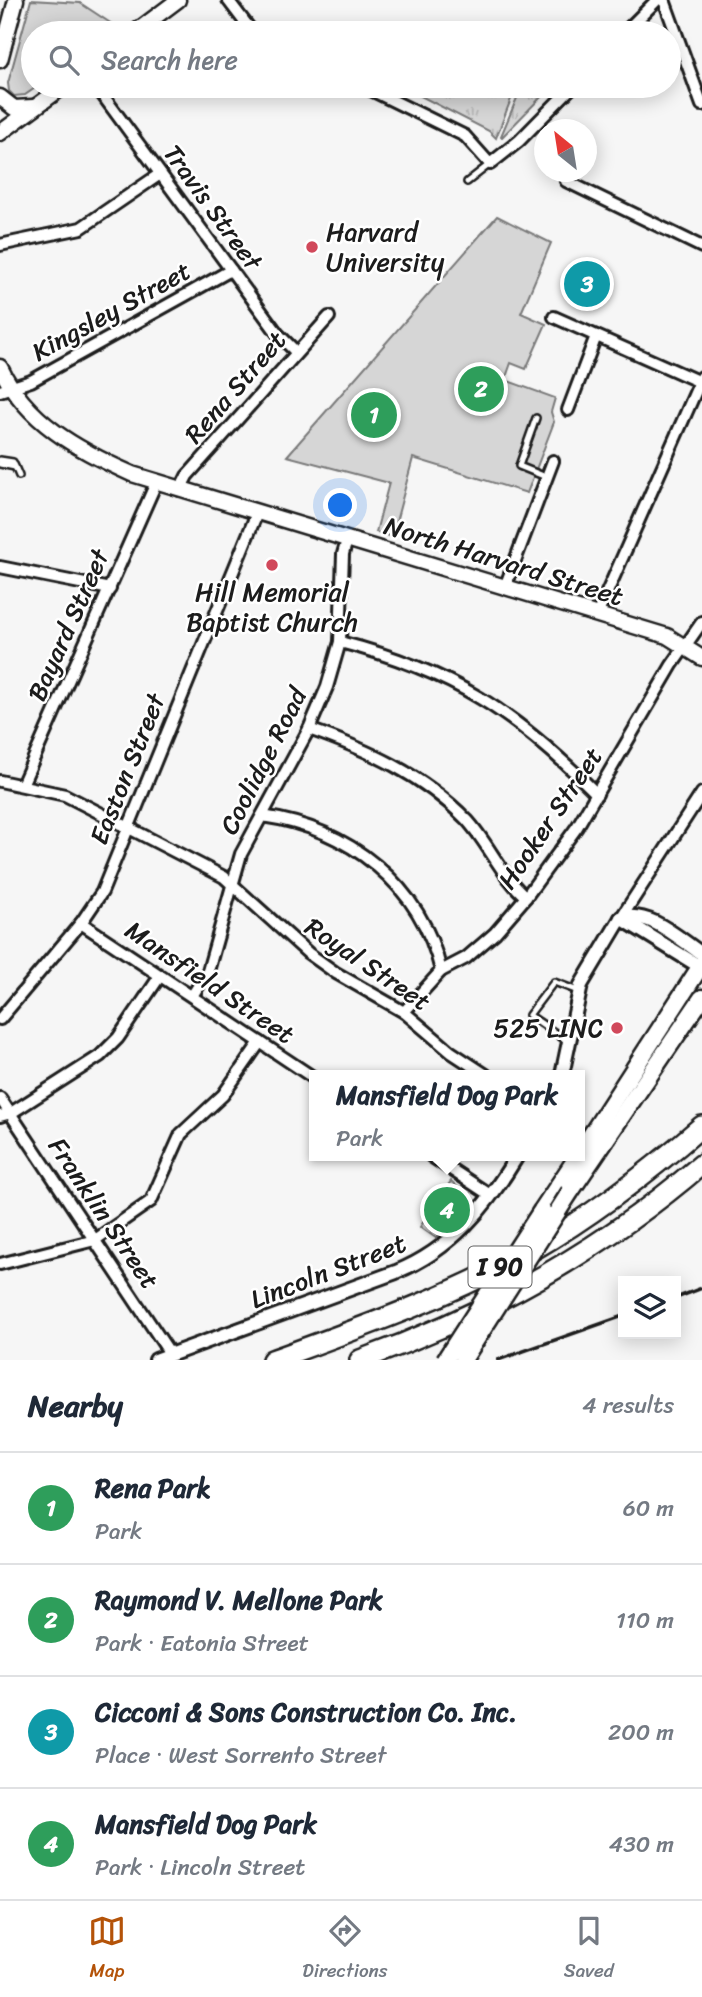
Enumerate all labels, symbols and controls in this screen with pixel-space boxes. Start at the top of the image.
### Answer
search box [21,21,681,98]
text: Search here [101,37,238,83]
icon: search [45,41,83,79]
north arrow [534,119,597,182]
street label: Travis Street [151,134,276,281]
place label: Harvard University [326,209,445,285]
marker: Harvard University [304,239,320,255]
street label: Kingsley Street [23,248,199,374]
pin: 3 [564,258,610,310]
street label: Rena Street [172,320,298,454]
pin: 2 [458,363,504,415]
pin: 1 [351,389,397,441]
your location [323,488,357,522]
street label: North Harvard Street [378,503,630,619]
street label: Bayard Street [14,540,123,709]
marker: Hill Memorial Baptist Church [264,557,280,573]
place label: Hill Memorial Baptist Church [186,569,358,645]
street label: Coolidge Road [206,677,321,843]
street label: Easton Street [76,685,179,852]
street label: Hooker Street [485,737,615,899]
street label: Royal Street [295,905,441,1023]
street label: Mansfield Street [115,908,305,1056]
place label: 525 LINC [493,1005,603,1051]
marker: 525 LINC [609,1020,625,1036]
popup [309,1070,585,1161]
text: Mansfield Dog Park [336,1072,558,1118]
text: Park [336,1118,383,1159]
street label: Franklin Street [36,1127,172,1299]
pin: 4 [424,1184,470,1236]
street label: Lincoln Street [243,1220,413,1322]
road number: I 90 [468,1246,532,1288]
map controls [618,1276,681,1339]
button: layers [618,1276,681,1339]
text: Nearby [28,1379,123,1433]
text: 4 results [582,1385,674,1426]
text: Rena Park [95,1465,211,1511]
text: 1 [46,1488,56,1529]
text: 60 m [623,1488,674,1529]
text: Park [95,1511,142,1552]
text: Raymond V. Mellone Park [95,1577,383,1623]
text: 2 [44,1600,58,1641]
text: 110 m [616,1600,674,1641]
text: Park · Eatonia Street [95,1623,309,1664]
text: Cicconi & Sons Construction Co. Inc. [95,1689,517,1735]
text: 3 [45,1712,57,1753]
text: 200 m [608,1712,674,1753]
text: Place · West Sorrento Street [95,1735,386,1776]
text: Mansfield Dog Park [95,1801,317,1847]
text: 4 [44,1824,58,1865]
text: 430 m [609,1824,674,1865]
text: Park · Lincoln Street [95,1847,305,1888]
tab: Map [88,1912,126,1987]
tab: Directions [302,1912,388,1987]
tab: Saved [564,1912,614,1987]

